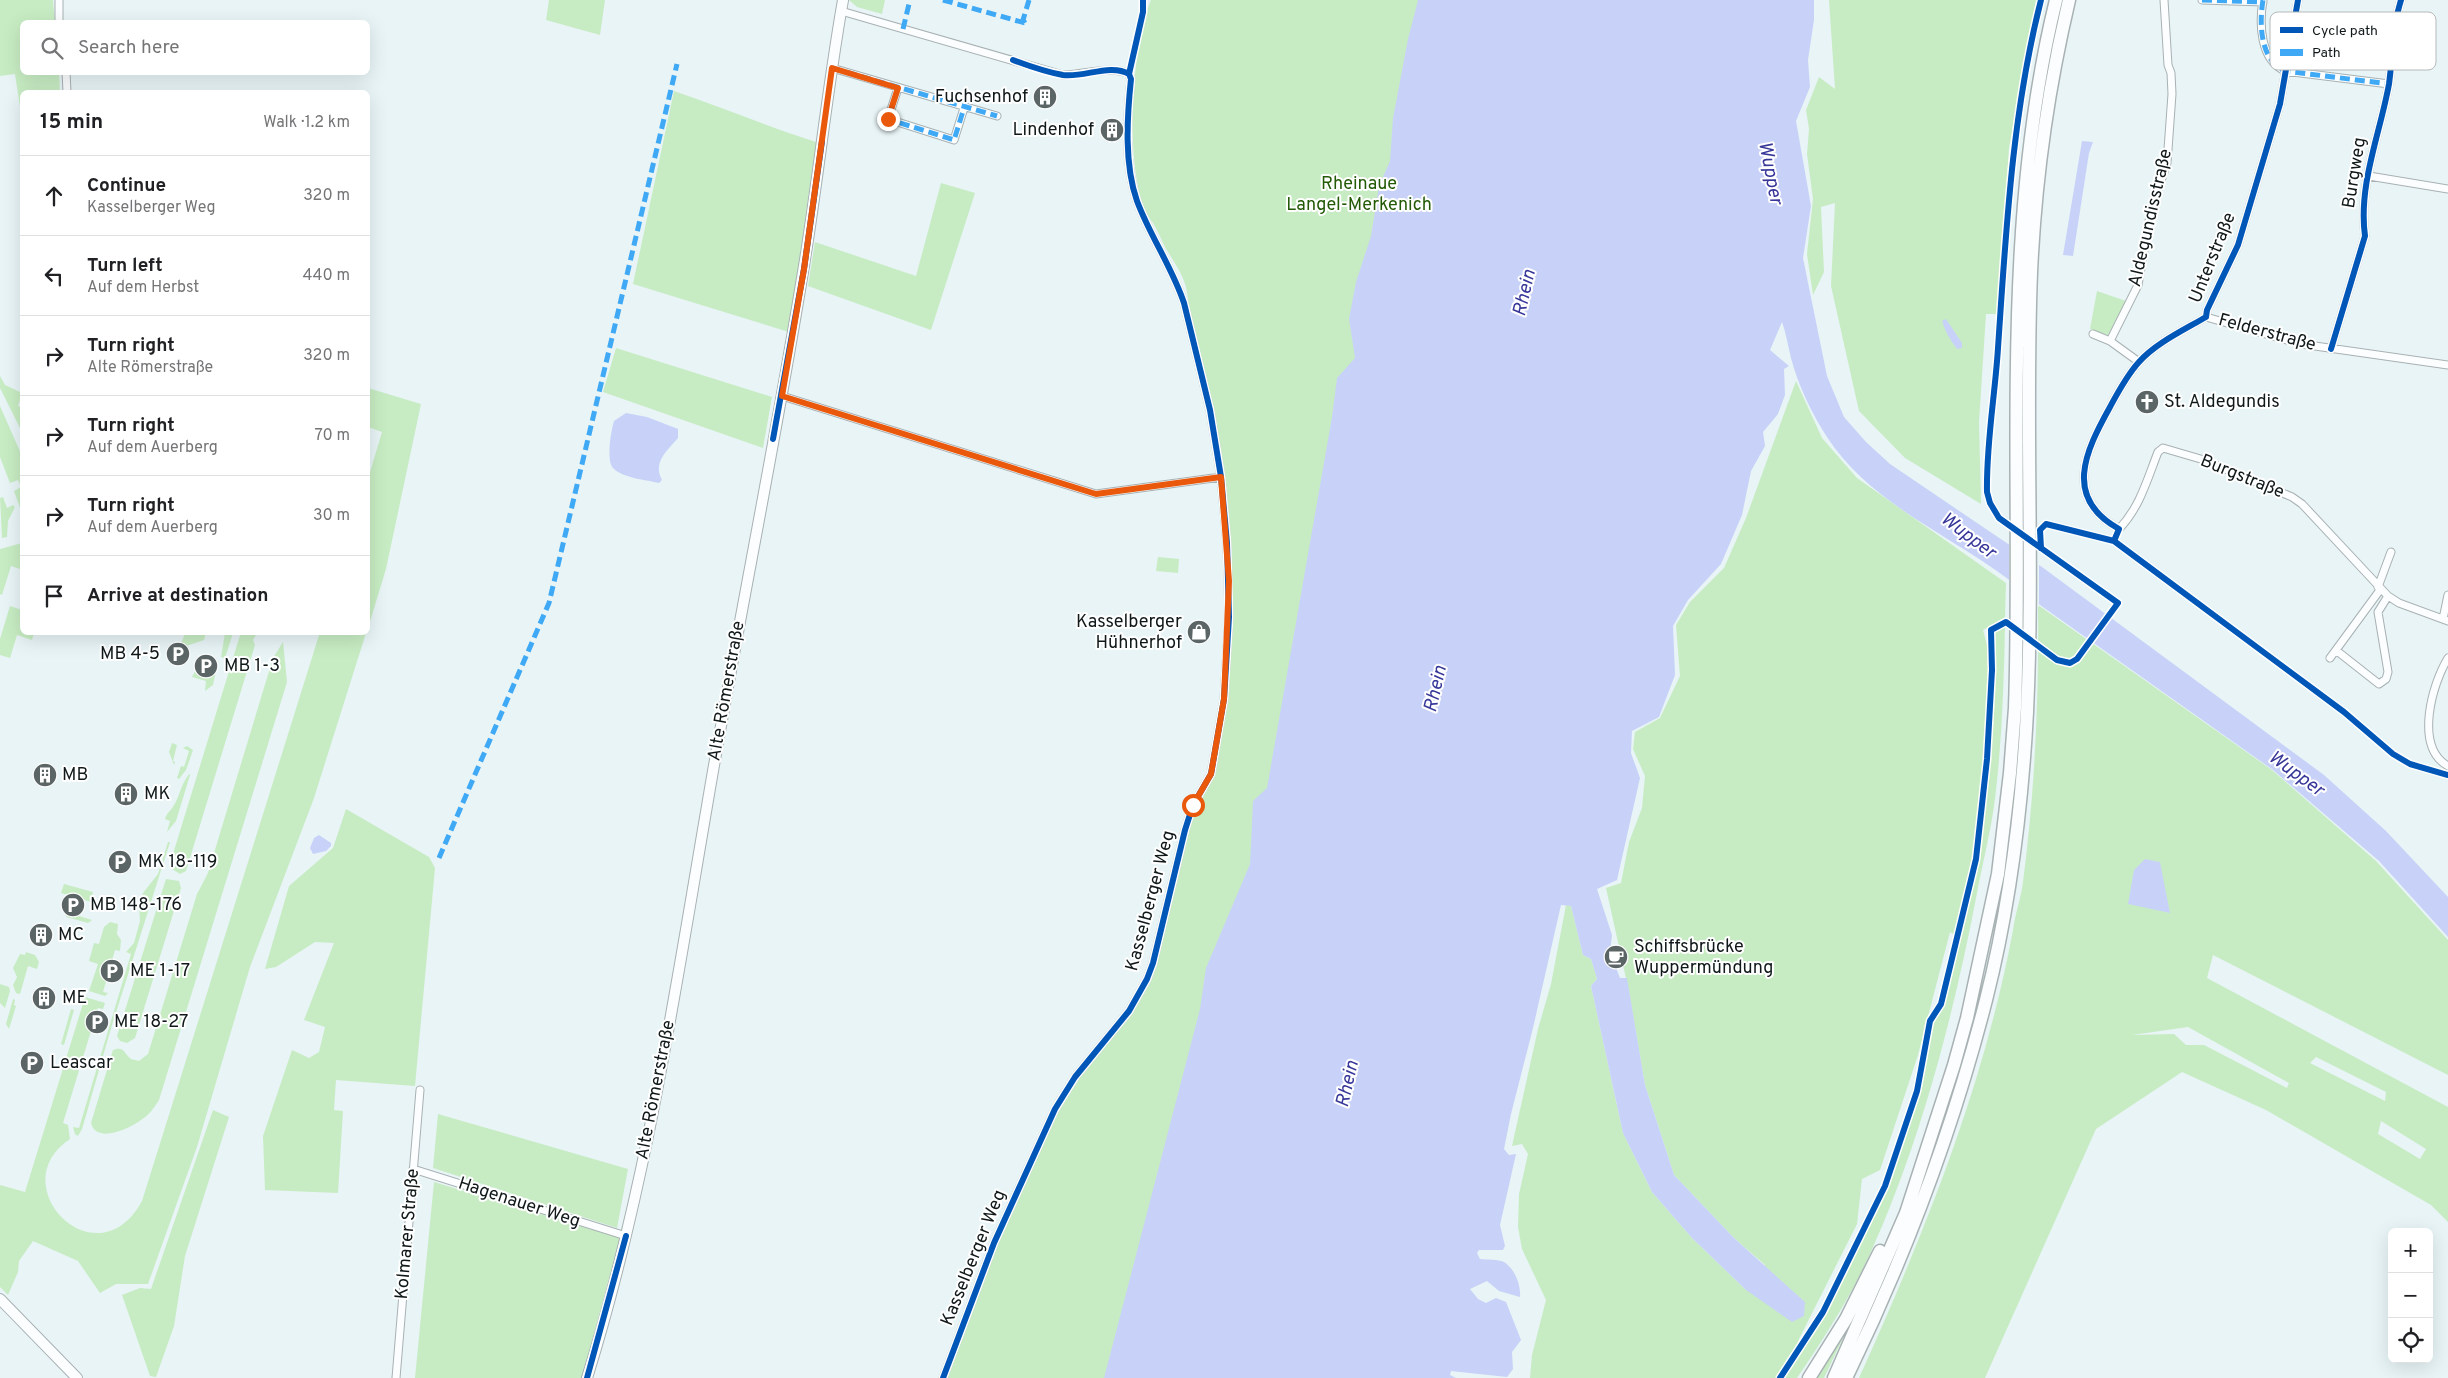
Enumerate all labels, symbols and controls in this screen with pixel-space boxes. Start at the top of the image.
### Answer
legend [2270,12,2436,70]
search box [20,20,370,75]
text: Cycle path [2312,23,2378,40]
icon: search [38,34,66,62]
text: Search here [78,36,180,60]
text: Path [2312,45,2341,62]
building icon: Fuchsenhof [1032,84,1058,110]
place label: Fuchsenhof [935,86,1028,109]
route end [877,108,900,131]
text: 15 min [40,109,103,136]
text: Walk · 1.2 km [263,113,350,133]
building icon: Lindenhof [1099,117,1125,143]
place label: Lindenhof [1013,119,1094,142]
street label: Burgweg [2338,136,2372,210]
water label: Wupper [1752,140,1788,208]
street label: Aldegundisstraße [2124,147,2178,289]
park label: Rheinaue Langel-Merkenich [1286,173,1432,217]
text: Continue [87,174,166,198]
icon: ahead [40,182,68,210]
text: 320 m [303,186,350,206]
text: Kasselberger Weg [87,198,216,218]
street label: Unterstraße [2184,209,2242,307]
text: Turn left [87,254,163,278]
icon: left [40,262,68,290]
text: 440 m [303,266,350,286]
water label: Rhein [1508,267,1542,319]
text: Auf dem Herbst [87,278,199,298]
street label: Felderstraße [2216,309,2318,357]
text: Turn right [87,334,175,358]
icon: right [40,342,68,370]
text: 320 m [303,346,350,366]
text: Alte Römerstraße [87,358,213,378]
church icon: St. Aldegundis [2134,389,2160,415]
place label: St. Aldegundis [2164,391,2280,414]
text: Turn right [87,414,175,438]
icon: right [40,422,68,450]
text: 70 m [315,426,350,446]
text: Auf dem Auerberg [87,438,218,458]
street label: Burgstraße [2197,450,2287,504]
text: Turn right [87,494,175,518]
icon: right [40,502,68,530]
text: 30 m [313,506,350,526]
water label: Wupper [1935,507,2002,566]
text: Auf dem Auerberg [87,518,218,538]
icon: arrive [40,582,68,610]
text: Arrive at destination [87,584,268,608]
place label: Kasselberger Hühnerhof [1076,611,1182,655]
street label: Alte Römerstraße [703,619,751,763]
shop icon: Kasselberger Hühnerhof [1186,619,1212,645]
parking icon: MB 4-5 [165,641,191,667]
place label: MB 4-5 [100,643,160,666]
parking icon: MB 1-3 [193,653,219,679]
place label: MB 1-3 [224,655,280,678]
water label: Rhein [1419,663,1453,715]
water label: Wupper [2263,746,2330,803]
building icon: MB [32,762,58,788]
place label: MB [62,764,88,787]
building icon: MK [113,781,139,807]
place label: MK [144,783,170,806]
route start [1182,794,1205,817]
street label: Kasselberger Weg [1121,828,1181,974]
parking icon: MK 18-119 [107,849,133,875]
place label: MK 18-119 [138,851,218,874]
parking icon: MB 148-176 [60,892,86,918]
place label: MB 148-176 [90,894,182,917]
building icon: MC [28,922,54,948]
place label: MC [58,924,84,947]
place label: Schiffsbrücke Wuppermündung [1634,936,1773,980]
cafe icon: Schiffsbrücke Wuppermündung [1603,944,1629,970]
parking icon: ME 1-17 [99,958,125,984]
place label: ME 1-17 [130,960,190,983]
building icon: ME [31,985,57,1011]
place label: ME [62,987,87,1010]
parking icon: ME 18-27 [84,1009,110,1035]
place label: ME 18-27 [114,1011,188,1034]
street label: Alte Römerstraße [631,1018,681,1162]
parking icon: Leascar [19,1050,45,1076]
place label: Leascar [50,1052,113,1075]
water label: Rhein [1331,1058,1365,1110]
street label: Kolmarer Straße [391,1168,425,1300]
street label: Hagenauer Weg [455,1172,583,1234]
street label: Kasselberger Weg [936,1187,1012,1329]
map controls [2388,1228,2433,1363]
button: + [2388,1228,2433,1273]
button: − [2388,1273,2433,1318]
button: locate [2388,1318,2433,1363]

